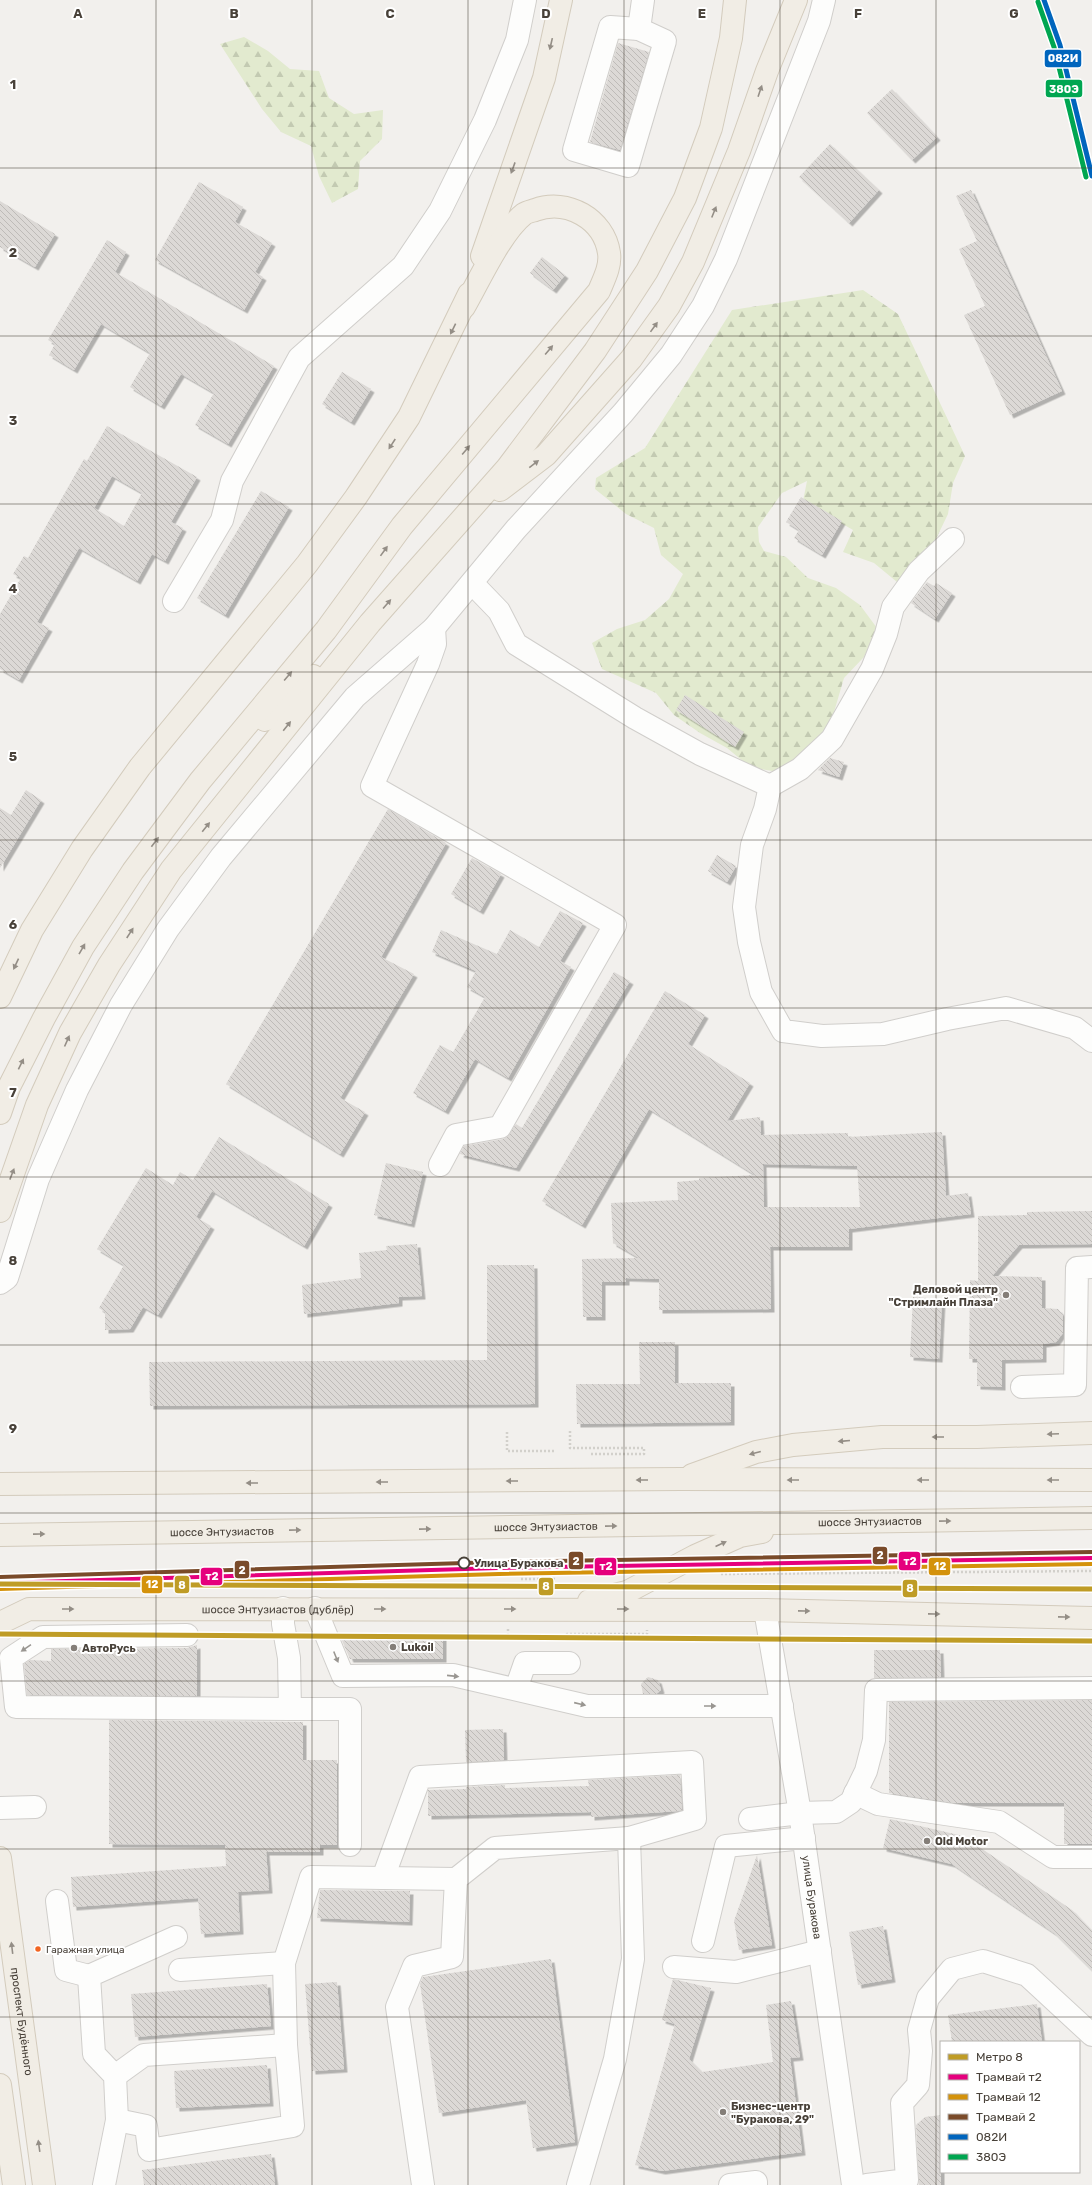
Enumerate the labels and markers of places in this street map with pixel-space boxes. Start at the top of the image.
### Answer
place label: Деловой центр "Стримлайн Плаза" [888,1283,998,1309]
marker: Деловой центр "Стримлайн Плаза" [1001,1290,1011,1300]
marker: Улица Буракова [457,1556,471,1570]
place label: Улица Буракова [474,1557,564,1570]
place label: Lukoil [401,1641,434,1654]
place label: АвтоРусь [82,1642,136,1655]
marker: Lukoil [388,1642,398,1652]
marker: АвтоРусь [69,1643,79,1653]
place label: Old Motor [935,1835,988,1848]
marker: Old Motor [922,1836,932,1846]
marker: Гаражная улица [33,1944,43,1954]
place label: Гаражная улица [46,1944,125,1956]
place label: Бизнес-центр "Буракова, 29" [731,2100,814,2126]
marker: Бизнес-центр "Буракова, 29" [718,2107,728,2117]

